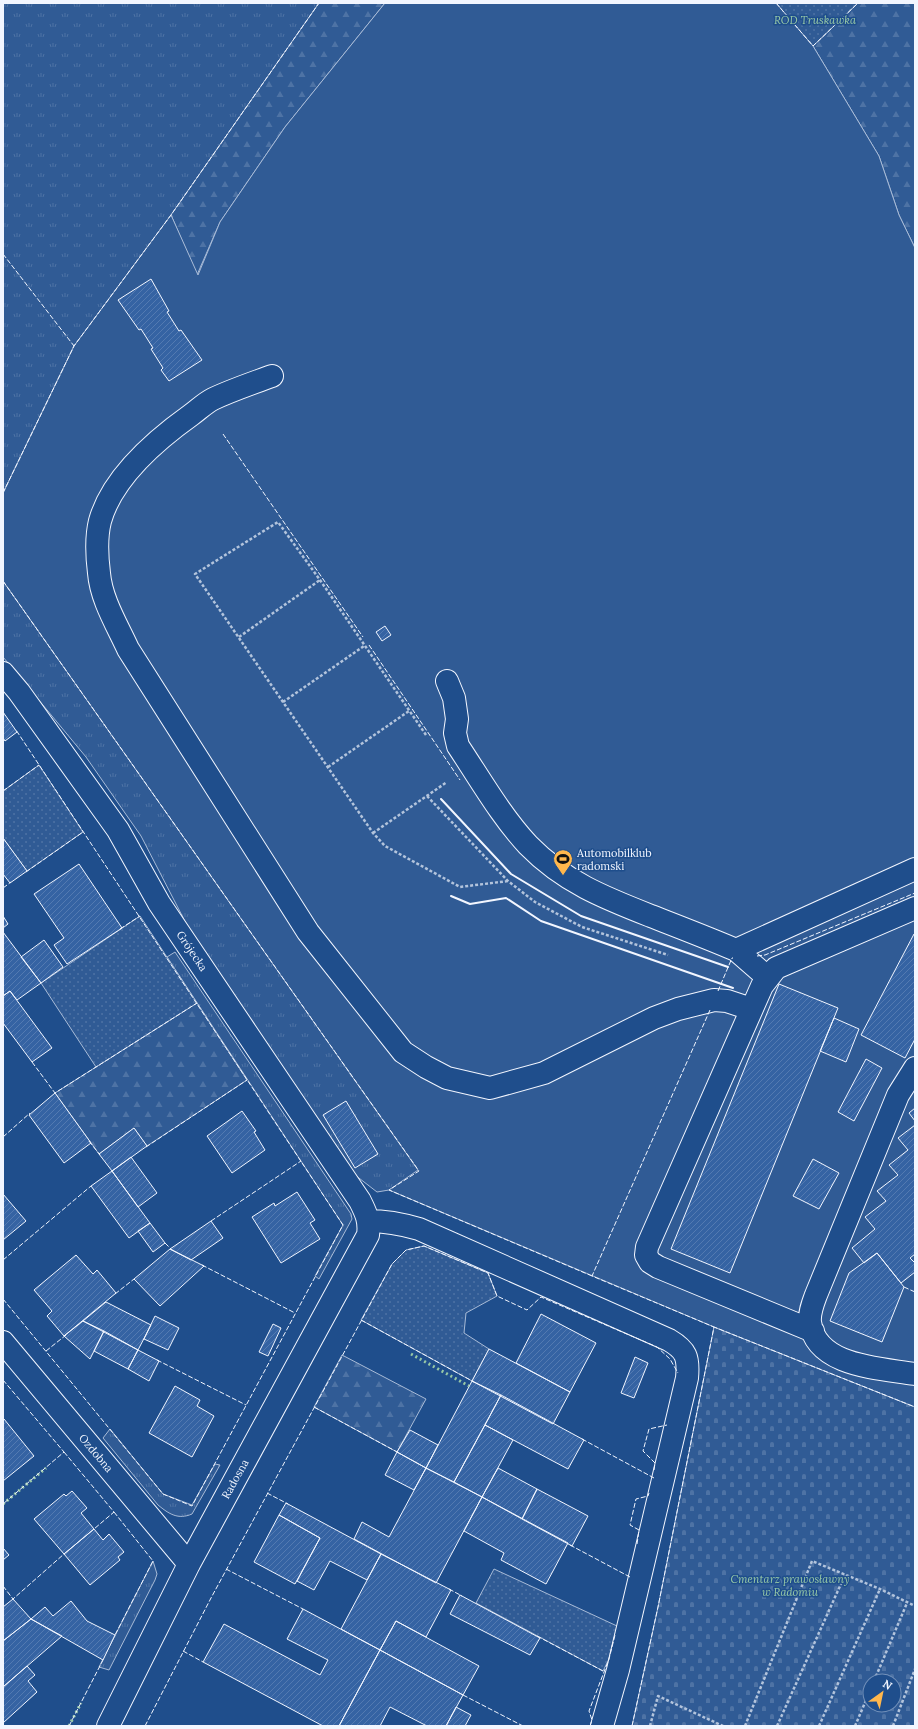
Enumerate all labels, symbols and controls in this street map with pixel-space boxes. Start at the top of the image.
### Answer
park label: ROD Truskawka [774,13,857,27]
place label: Automobilklub radomski [576,846,652,873]
sports icon: Automobilklub radomski [552,848,574,876]
street label: Grójecka [173,928,211,974]
street label: Ozdobna [76,1431,116,1475]
street label: Radosna [218,1457,252,1501]
park label: Cmentarz prawosławny w Radomiu [730,1572,850,1599]
north arrow [862,1673,902,1713]
text: N [880,1676,895,1693]

